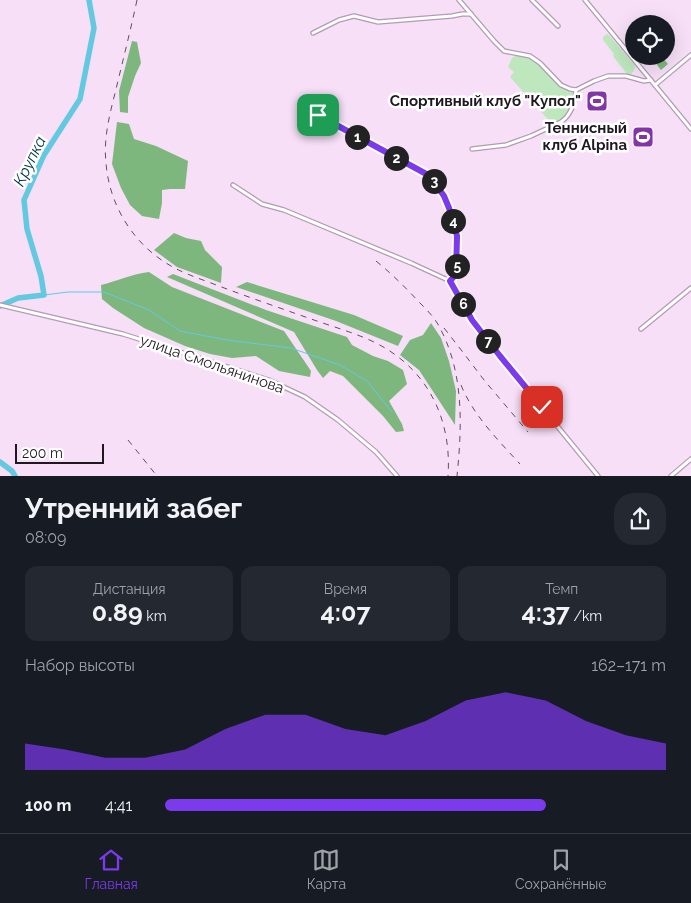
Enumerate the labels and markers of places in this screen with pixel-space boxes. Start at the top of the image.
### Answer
sports icon: Спортивный клуб "Купол" [585,89,609,113]
place label: Спортивный клуб "Купол" [390,92,581,110]
pin [297,94,339,136]
place label: Теннисный клуб Alpina [543,119,627,154]
pin: 1 [344,124,370,150]
sports icon: Теннисный клуб Alpina [631,125,655,149]
pin: 2 [384,146,408,170]
pin: 3 [422,168,446,194]
pin: 4 [440,208,466,234]
pin: 5 [444,254,470,278]
pin: 6 [450,292,476,316]
pin: 7 [476,328,500,354]
pin [521,386,563,428]

